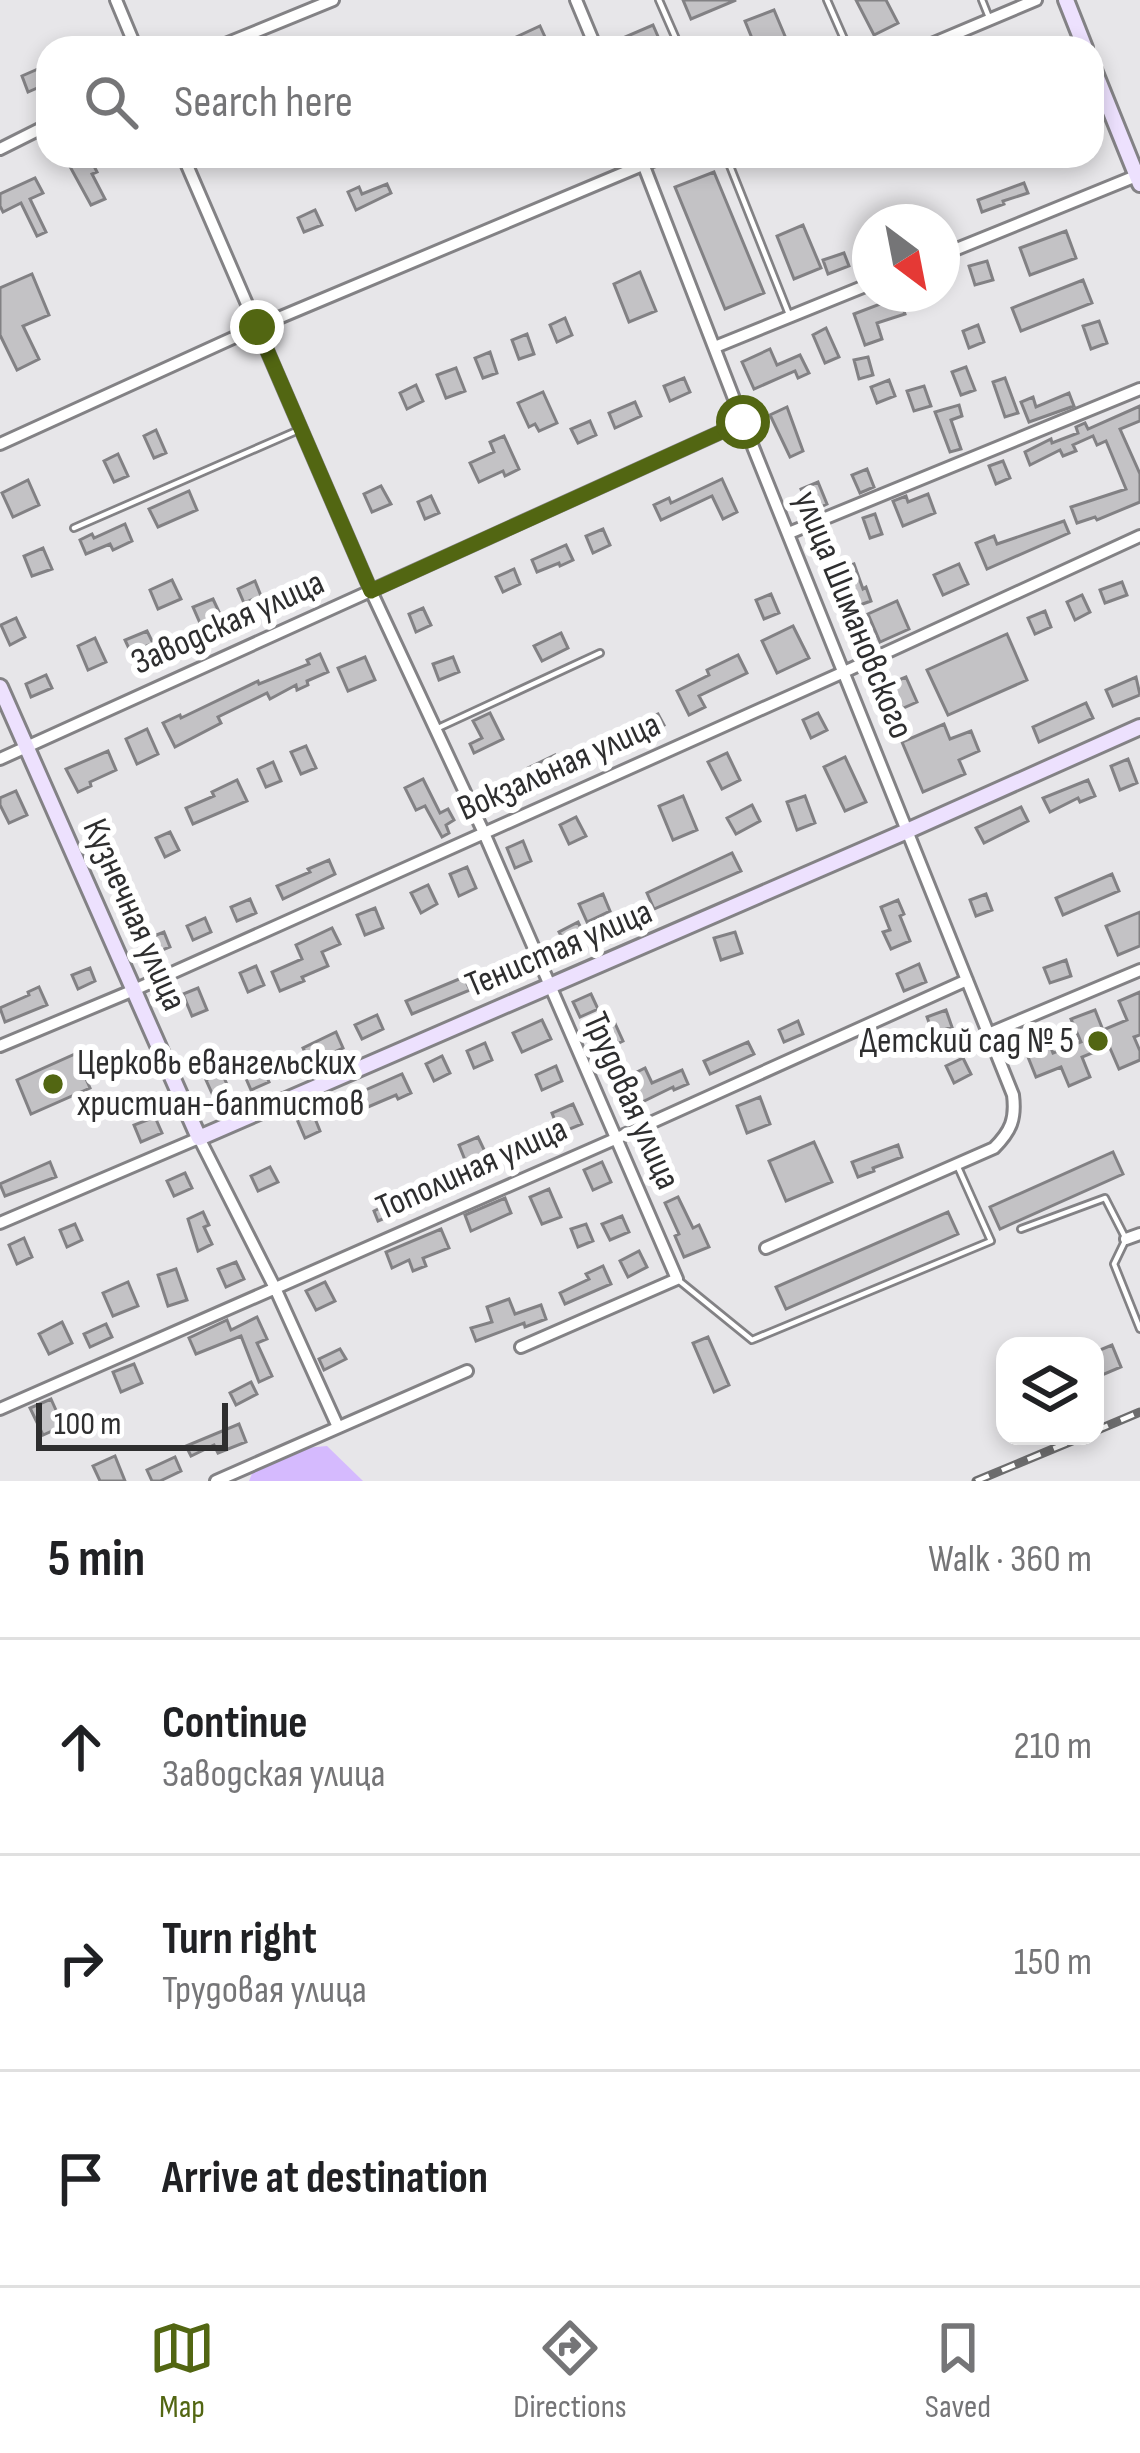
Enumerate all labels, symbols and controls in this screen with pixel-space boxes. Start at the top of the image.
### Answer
search box [36,36,1104,168]
icon: search [78,69,144,135]
text: Search here [174,75,353,130]
north arrow [852,204,960,312]
route end [230,300,284,354]
route start [716,395,770,449]
street label: улица Шимановского [784,485,922,745]
street label: Заводская улица [125,561,331,685]
street label: Вокзальная улица [451,703,667,831]
street label: Кузнечная улица [73,813,195,1017]
street label: Тенистая улица [459,891,659,1007]
street label: Трудовая улица [573,1006,689,1196]
place label: Детский сад № 5 [860,1020,1074,1063]
marker: Детский сад № 5 [1085,1028,1111,1054]
place label: Церковь евангельских христиан-баптистов [77,1042,364,1126]
marker: Церковь евангельских христиан-баптистов [40,1071,66,1097]
street label: Тополиная улица [370,1108,574,1230]
map controls [996,1337,1104,1445]
button: layers [996,1337,1104,1445]
scale bar [36,1397,228,1450]
text: 100 m [54,1404,121,1444]
text: 5 min [48,1529,145,1590]
text: Walk · 360 m [928,1536,1092,1583]
text: Continue [162,1696,308,1751]
icon: ahead [48,1714,114,1780]
text: 210 m [1014,1723,1092,1770]
text: Заводская улица [162,1751,385,1798]
text: Turn right [162,1912,317,1967]
icon: right [48,1930,114,1996]
text: 150 m [1014,1939,1092,1986]
text: Трудовая улица [162,1967,367,2014]
icon: arrive [48,2146,114,2212]
text: Arrive at destination [162,2151,488,2206]
tab: Map [149,2315,215,2427]
tab: Directions [513,2315,627,2427]
tab: Saved [925,2315,991,2427]

